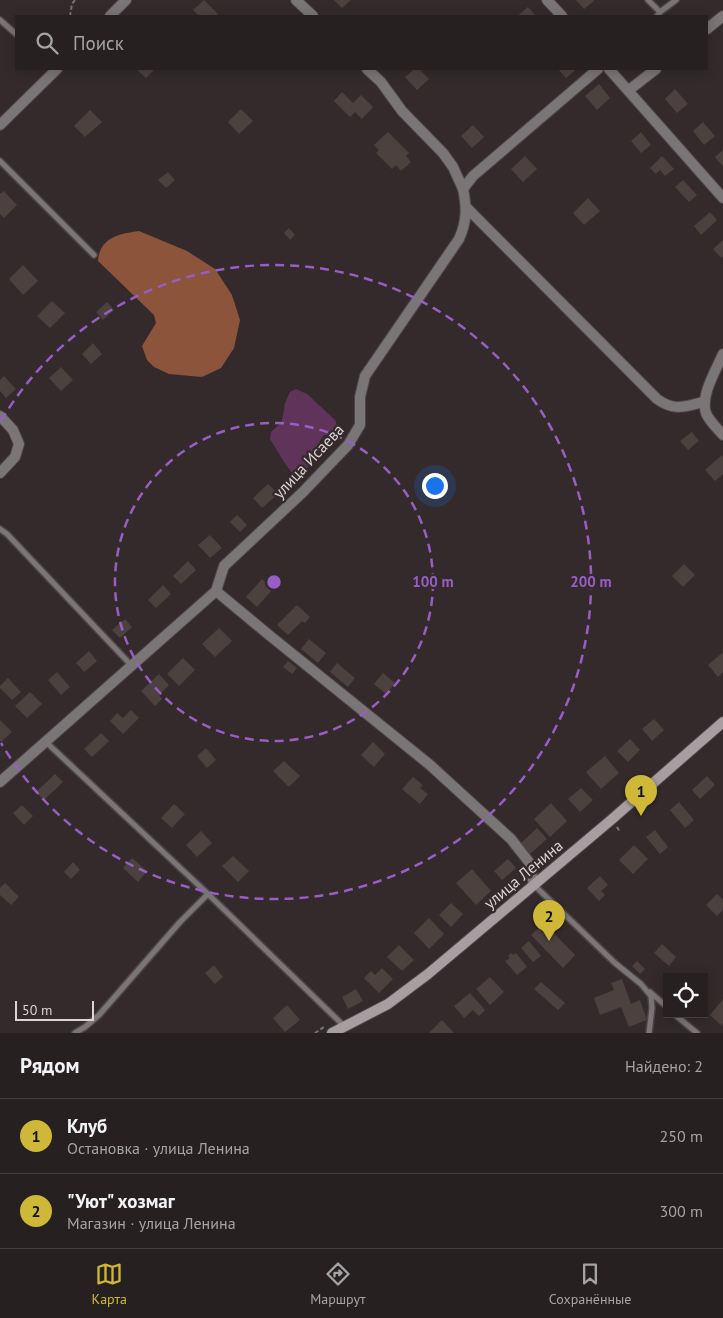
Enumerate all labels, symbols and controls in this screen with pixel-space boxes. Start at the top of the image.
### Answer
search box [15,15,708,70]
icon: search [33,29,61,57]
text: Поиск [73,31,124,55]
street label: улица Исаева [268,419,348,503]
your location [422,473,448,499]
text: 100 m [412,572,454,591]
text: 200 m [570,572,612,591]
centre of rings [265,573,283,591]
pin: 1 [625,775,657,816]
street label: улица Ленина [479,835,567,913]
pin: 2 [533,900,565,941]
map controls [663,973,708,1018]
button: locate [663,973,708,1018]
scale bar [15,998,94,1021]
text: 50 m [22,1001,52,1019]
text: Рядом [20,1052,79,1079]
text: Найдено: 2 [625,1056,703,1076]
text: Клуб [67,1114,107,1138]
text: 1 [31,1126,41,1146]
text: 250 m [660,1126,703,1146]
text: Остановка · улица Ленина [67,1138,250,1158]
text: "Уют" хозмаг [67,1189,175,1213]
text: 2 [31,1201,41,1221]
text: 300 m [660,1201,703,1221]
text: Магазин · улица Ленина [67,1213,236,1233]
tab: Карта [92,1260,127,1308]
tab: Маршрут [310,1260,366,1308]
tab: Сохранённые [549,1260,631,1308]

